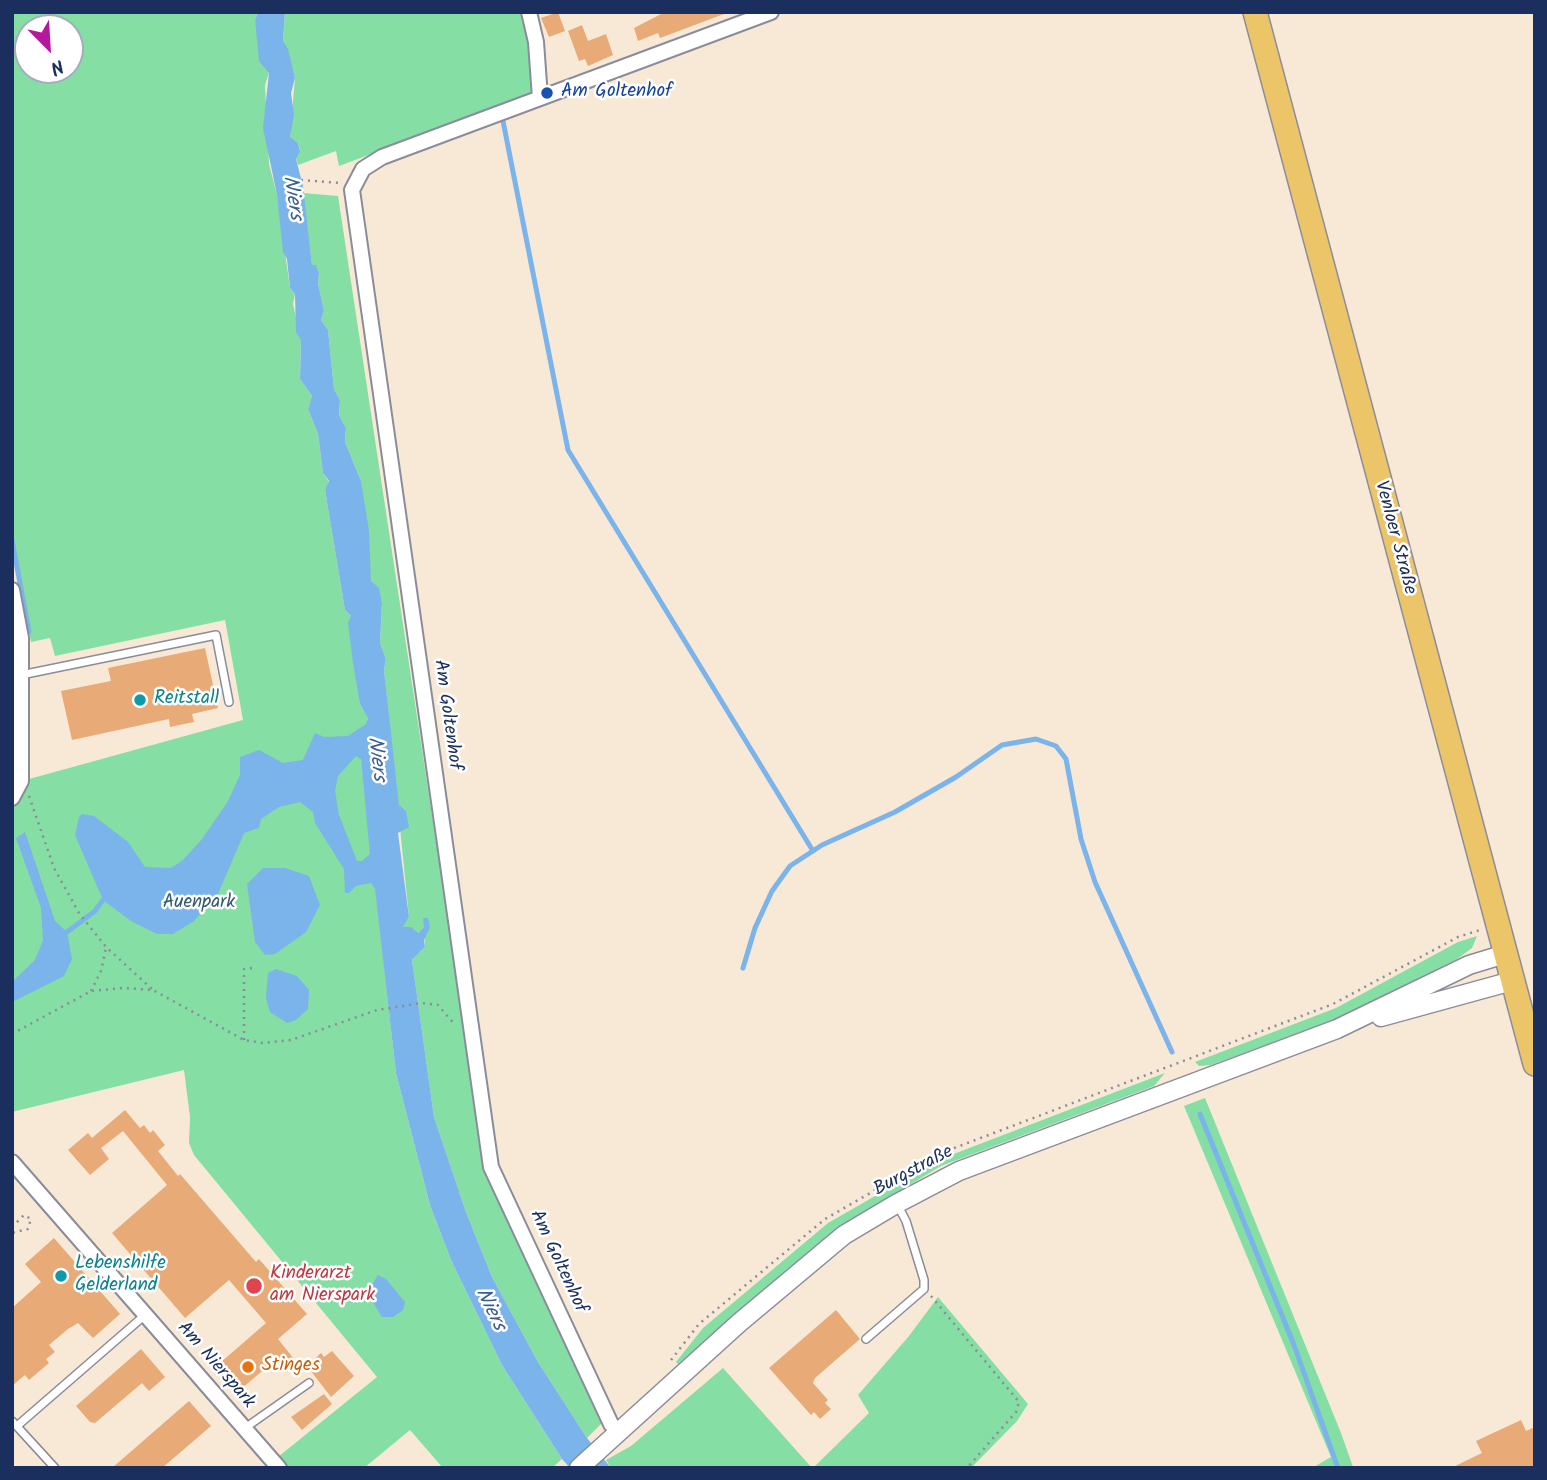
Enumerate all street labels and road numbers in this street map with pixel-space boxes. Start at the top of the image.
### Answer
street label: Venloer Straße [1368,479,1420,597]
street label: Am Goltenhof [427,658,465,772]
street label: Burgstraße [870,1142,958,1202]
street label: Am Goltenhof [523,1207,591,1317]
street label: Am Nierspark [171,1318,259,1414]

